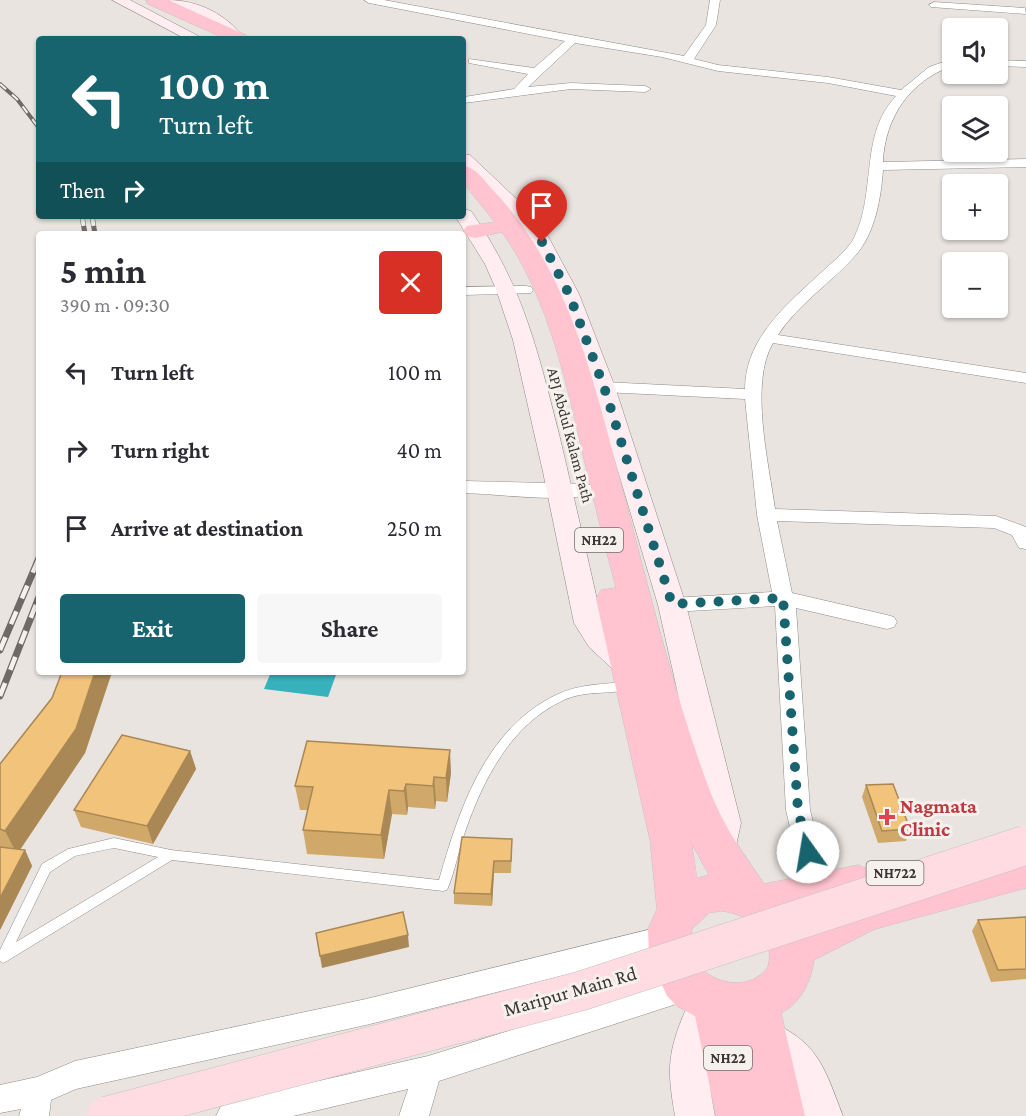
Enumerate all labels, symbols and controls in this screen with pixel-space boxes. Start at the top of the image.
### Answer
map controls [942,18,1008,318]
button: sound [942,18,1008,84]
icon: left [60,60,138,138]
text: 100 m [159,61,269,108]
button: layers [942,96,1008,162]
text: Turn left [159,110,253,140]
icon: right [117,174,150,207]
button: + [942,174,1008,240]
text: Then [60,178,105,203]
pin [516,180,567,242]
icon: arrive [525,189,558,222]
text: 5 min [60,251,146,291]
button: close [379,251,442,314]
button: − [942,252,1008,318]
text: 390 m · 09:30 [60,294,170,316]
icon: left [60,356,93,389]
text: Turn left [111,360,194,385]
text: 100 m [388,360,442,385]
street label: APJ Abdul Kalam Path [543,366,597,505]
icon: right [60,434,93,467]
text: Turn right [111,438,209,463]
text: 40 m [397,438,442,463]
icon: arrive [60,512,93,545]
text: Arrive at destination [111,516,303,541]
text: 250 m [387,516,442,541]
road number: NH22 [575,528,623,552]
button: Exit [60,594,245,663]
button: Share [257,594,442,663]
place label: Nagmata Clinic [900,795,977,840]
marker: Nagmata Clinic [878,808,896,826]
position arrow [776,820,840,884]
road number: NH722 [866,861,924,885]
street label: Maripur Main Rd [501,961,640,1021]
road number: NH22 [704,1046,752,1070]

